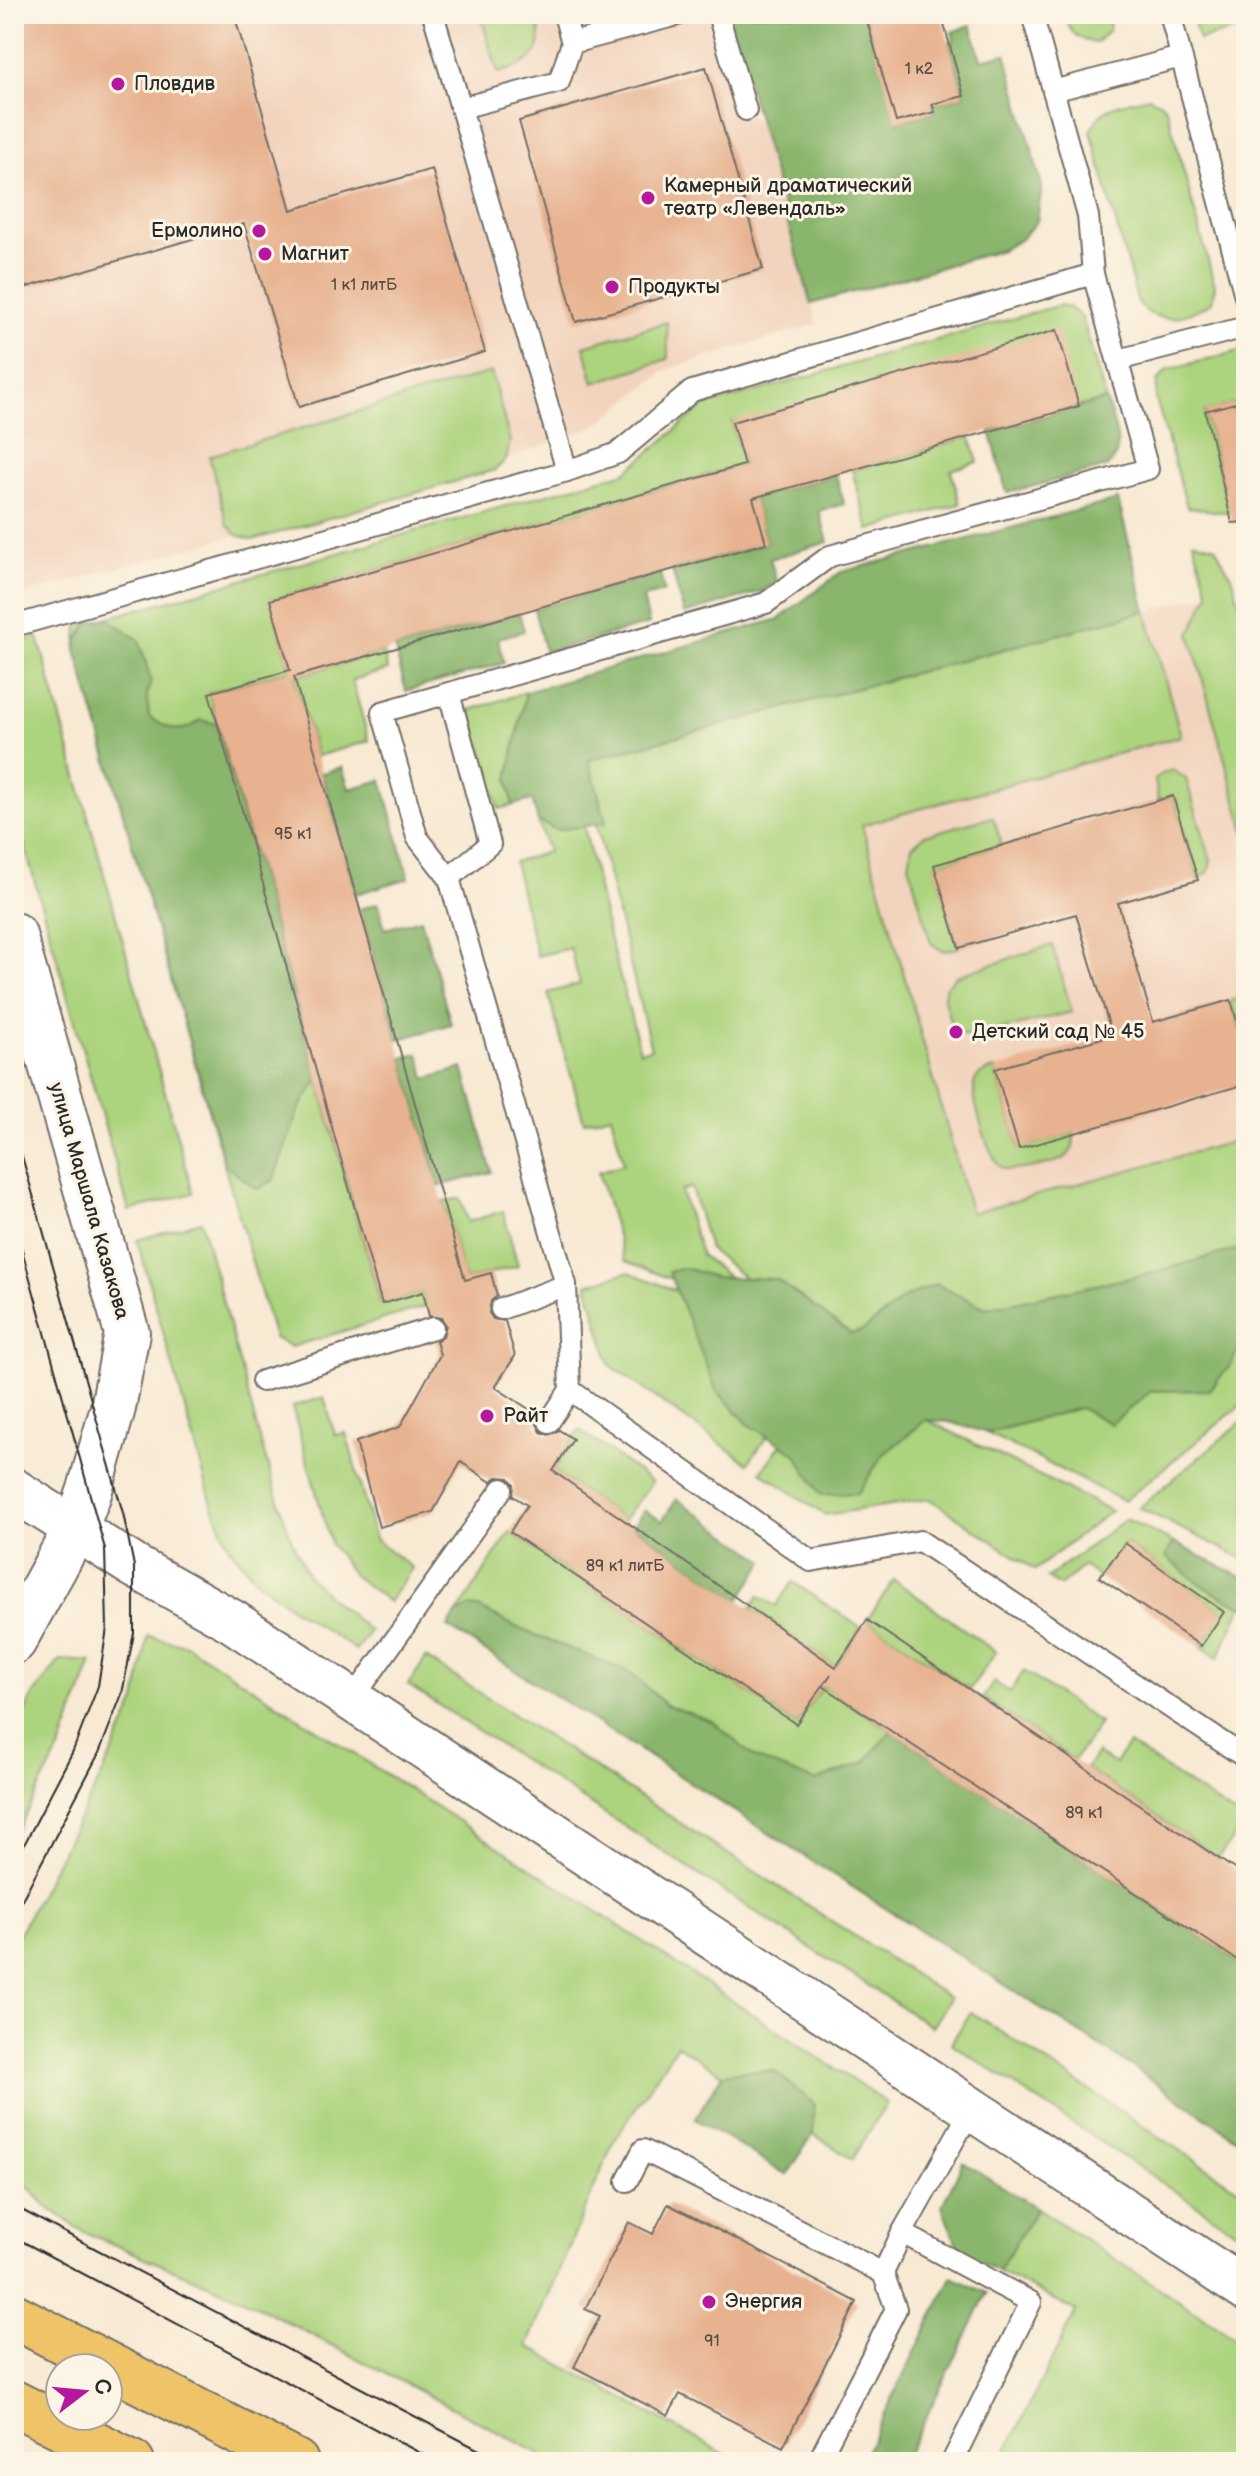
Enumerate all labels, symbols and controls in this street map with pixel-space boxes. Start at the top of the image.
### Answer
house number: 1 к2 [905,60,934,79]
place label: Пловдив [134,72,216,96]
marker: Пловдив [109,75,127,93]
place label: Камерный драматический театр «Левендаль» [664,174,912,221]
marker: Камерный драматический театр «Левендаль» [639,189,657,207]
place label: Ермолино [151,219,243,243]
marker: Ермолино [250,222,268,240]
place label: Магнит [281,242,350,266]
marker: Магнит [256,245,274,263]
place label: Продукты [628,275,720,299]
house number: 1 к1 литБ [331,276,398,295]
marker: Продукты [603,278,621,296]
house number: 95 к1 [274,825,312,844]
place label: Детский сад № 45 [972,1020,1144,1044]
marker: Детский сад № 45 [947,1023,965,1041]
street label: улица Маршала Казакова [44,1080,134,1323]
place label: Райт [503,1404,549,1428]
marker: Райт [478,1407,496,1425]
house number: 89 к1 литБ [586,1557,665,1576]
house number: 89 к1 [1065,1804,1103,1823]
place label: Энергия [725,2290,802,2314]
marker: Энергия [700,2293,718,2311]
house number: 91 [704,2332,720,2351]
north arrow [44,2352,124,2432]
text: С [87,2376,117,2398]

